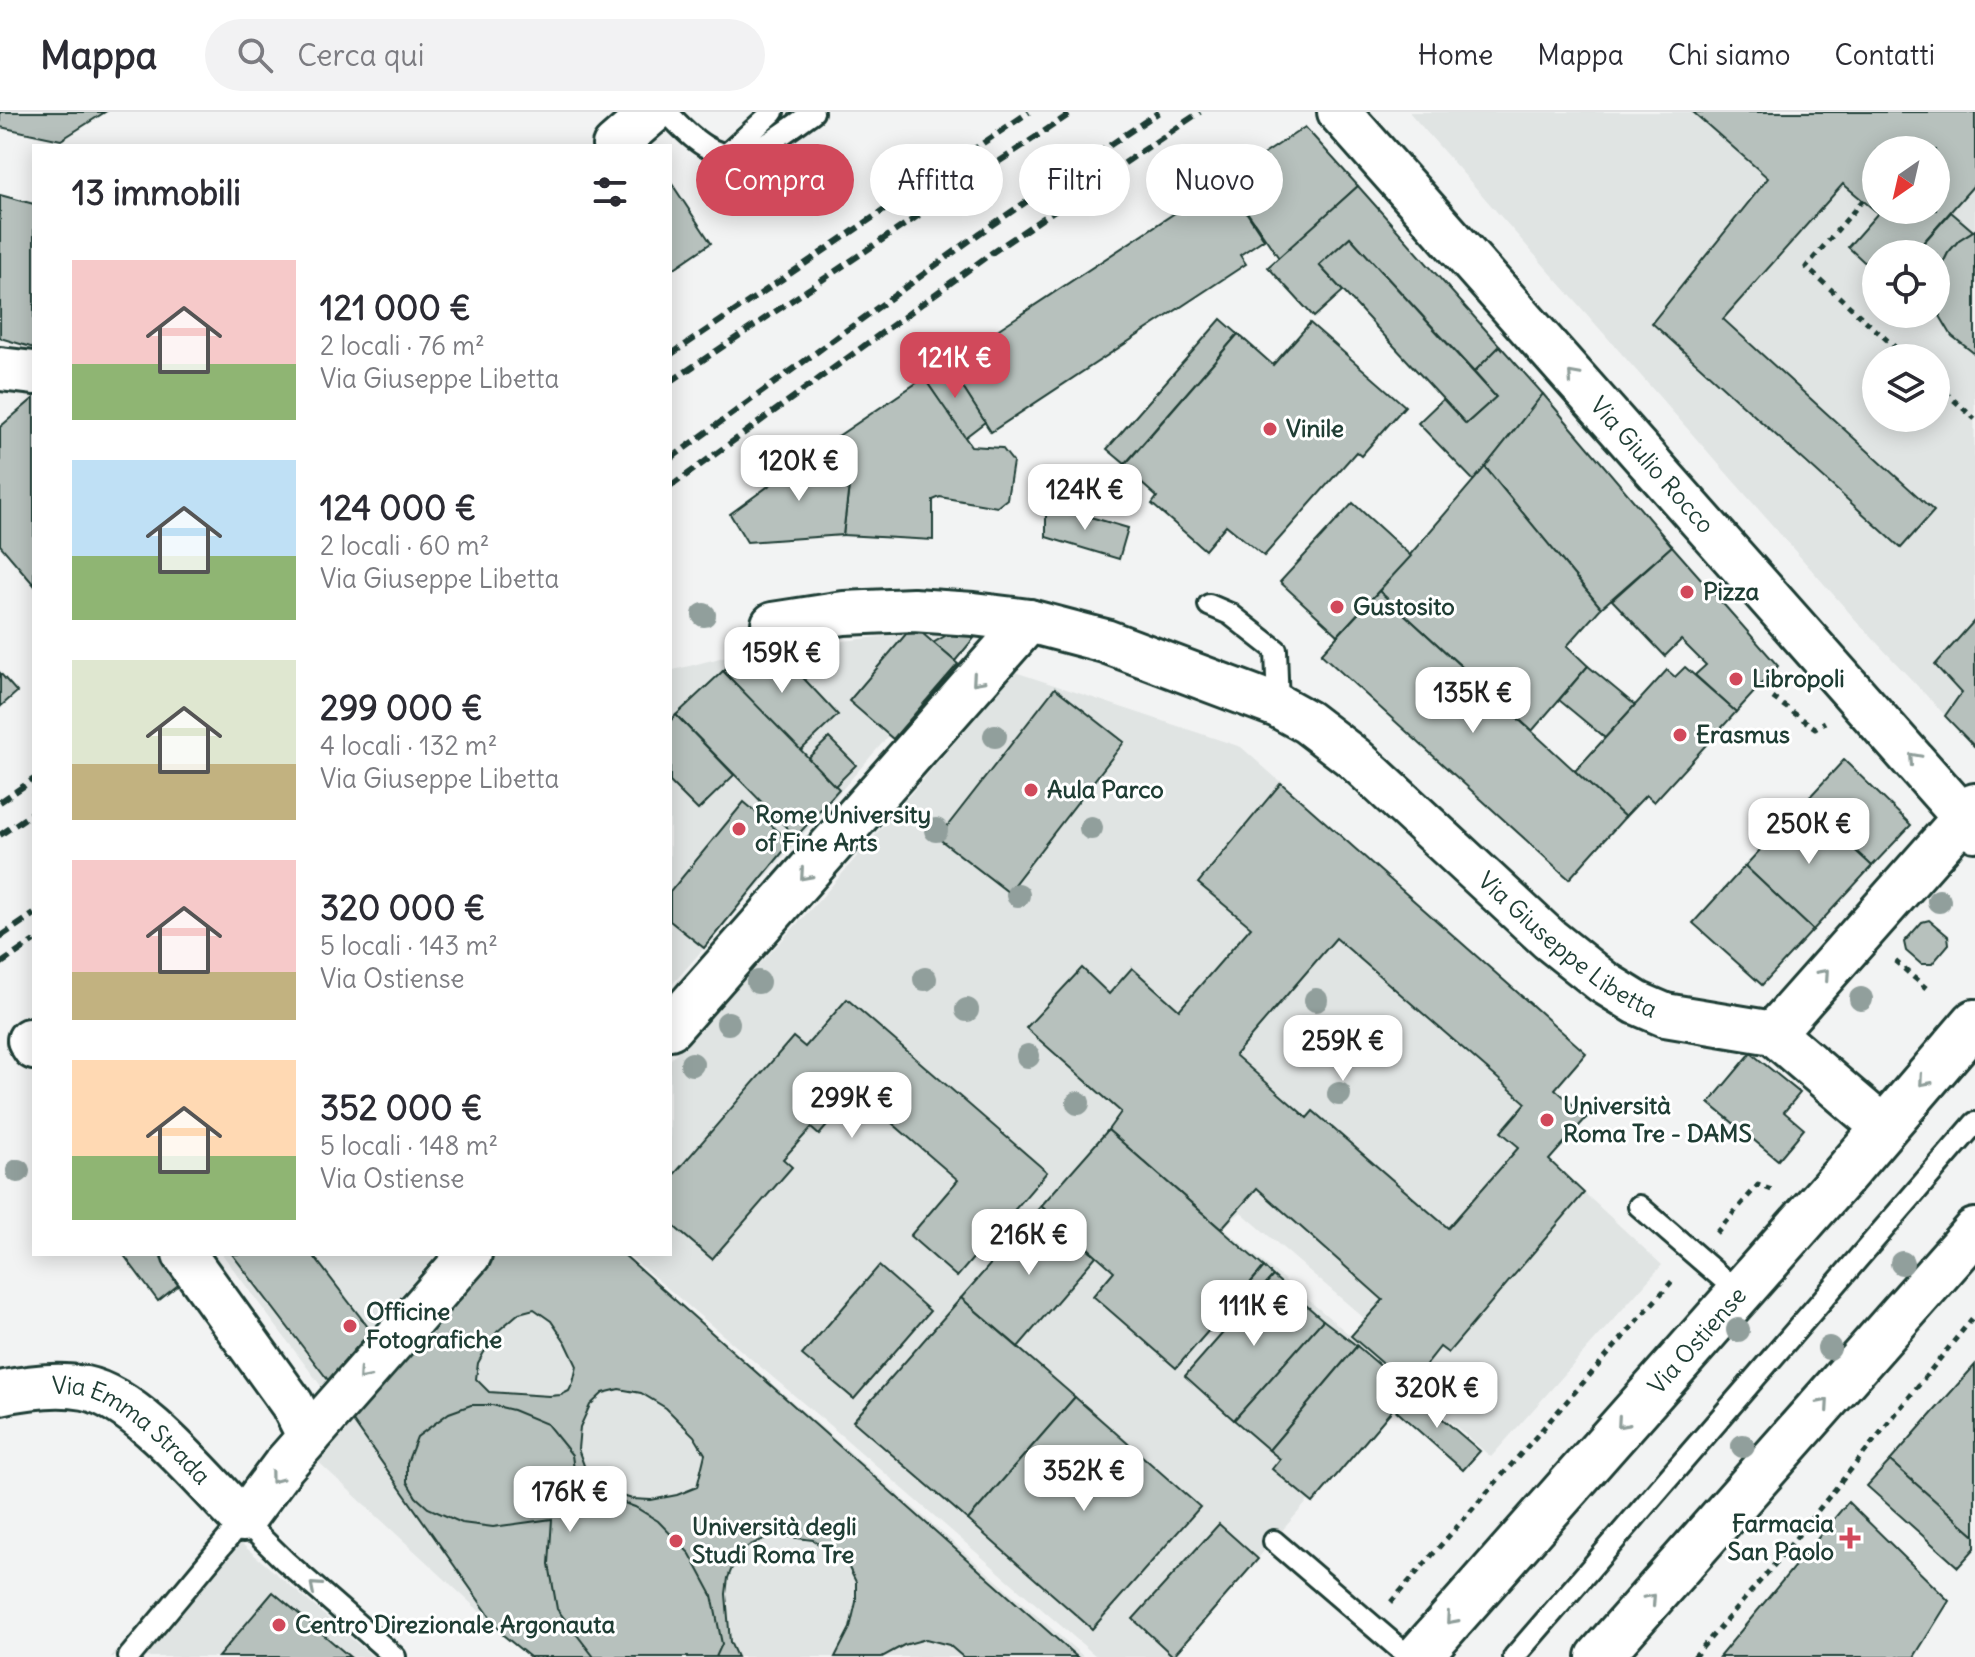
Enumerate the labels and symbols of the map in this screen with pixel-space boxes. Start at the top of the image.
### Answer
north arrow [1862,136,1950,224]
pin: 121K € [890,332,1020,400]
one-way arrow [1568,371,1583,385]
street label: Via Giulio Rocco [1584,390,1721,539]
place label: Vinile [1286,413,1344,443]
marker: Vinile [1261,420,1279,438]
pin: 120K € [734,435,864,503]
pin: 124K € [1020,464,1150,532]
place label: Pizza [1703,576,1760,606]
marker: Pizza [1678,583,1696,601]
place label: Gustosito [1353,591,1455,621]
marker: Gustosito [1328,598,1346,616]
pin: 159K € [717,627,847,695]
place label: Libropoli [1752,663,1845,693]
pin: 135K € [1408,667,1538,735]
one-way arrow [972,670,987,685]
marker: Libropoli [1727,670,1745,688]
place label: Erasmus [1696,719,1790,749]
marker: Erasmus [1671,726,1689,744]
one-way arrow [1909,753,1923,768]
place label: Aula Parco [1047,774,1164,804]
marker: Aula Parco [1022,781,1040,799]
pin: 250K € [1744,798,1874,866]
place label: Rome University of Fine Arts [755,799,931,857]
marker: Rome University of Fine Arts [730,820,748,838]
one-way arrow [800,865,815,880]
street label: Via Giuseppe Libetta [1472,865,1662,1024]
one-way arrow [1814,969,1829,983]
pin: 259K € [1278,1015,1408,1083]
pin: 299K € [787,1072,917,1140]
one-way arrow [1919,1072,1934,1087]
place label: Università Roma Tre - DAMS [1563,1090,1752,1148]
marker: Università Roma Tre - DAMS [1538,1111,1556,1129]
pin: 216K € [964,1209,1094,1277]
pin: 111K € [1189,1280,1319,1348]
street label: Via Ostiense [1641,1280,1752,1400]
place label: Officine Fotografiche [366,1296,502,1354]
marker: Officine Fotografiche [341,1317,359,1335]
pin: 320K € [1372,1362,1502,1430]
one-way arrow [358,1366,373,1381]
street label: Via Emma Strada [52,1370,217,1490]
one-way arrow [1814,1399,1828,1414]
one-way arrow [1617,1414,1632,1429]
pin: 352K € [1019,1445,1149,1513]
pin: 176K € [505,1466,635,1534]
one-way arrow [270,1469,284,1484]
place label: Farmacia San Paolo [1728,1508,1834,1566]
place label: Università degli Studi Roma Tre [692,1511,857,1569]
marker: Farmacia San Paolo [1841,1529,1859,1547]
marker: Università degli Studi Roma Tre [667,1532,685,1550]
one-way arrow [310,1582,324,1597]
one-way arrow [1641,1593,1656,1608]
place label: Centro Direzionale Argonauta [295,1609,615,1639]
one-way arrow [1446,1609,1461,1624]
marker: Centro Direzionale Argonauta [270,1616,288,1634]

